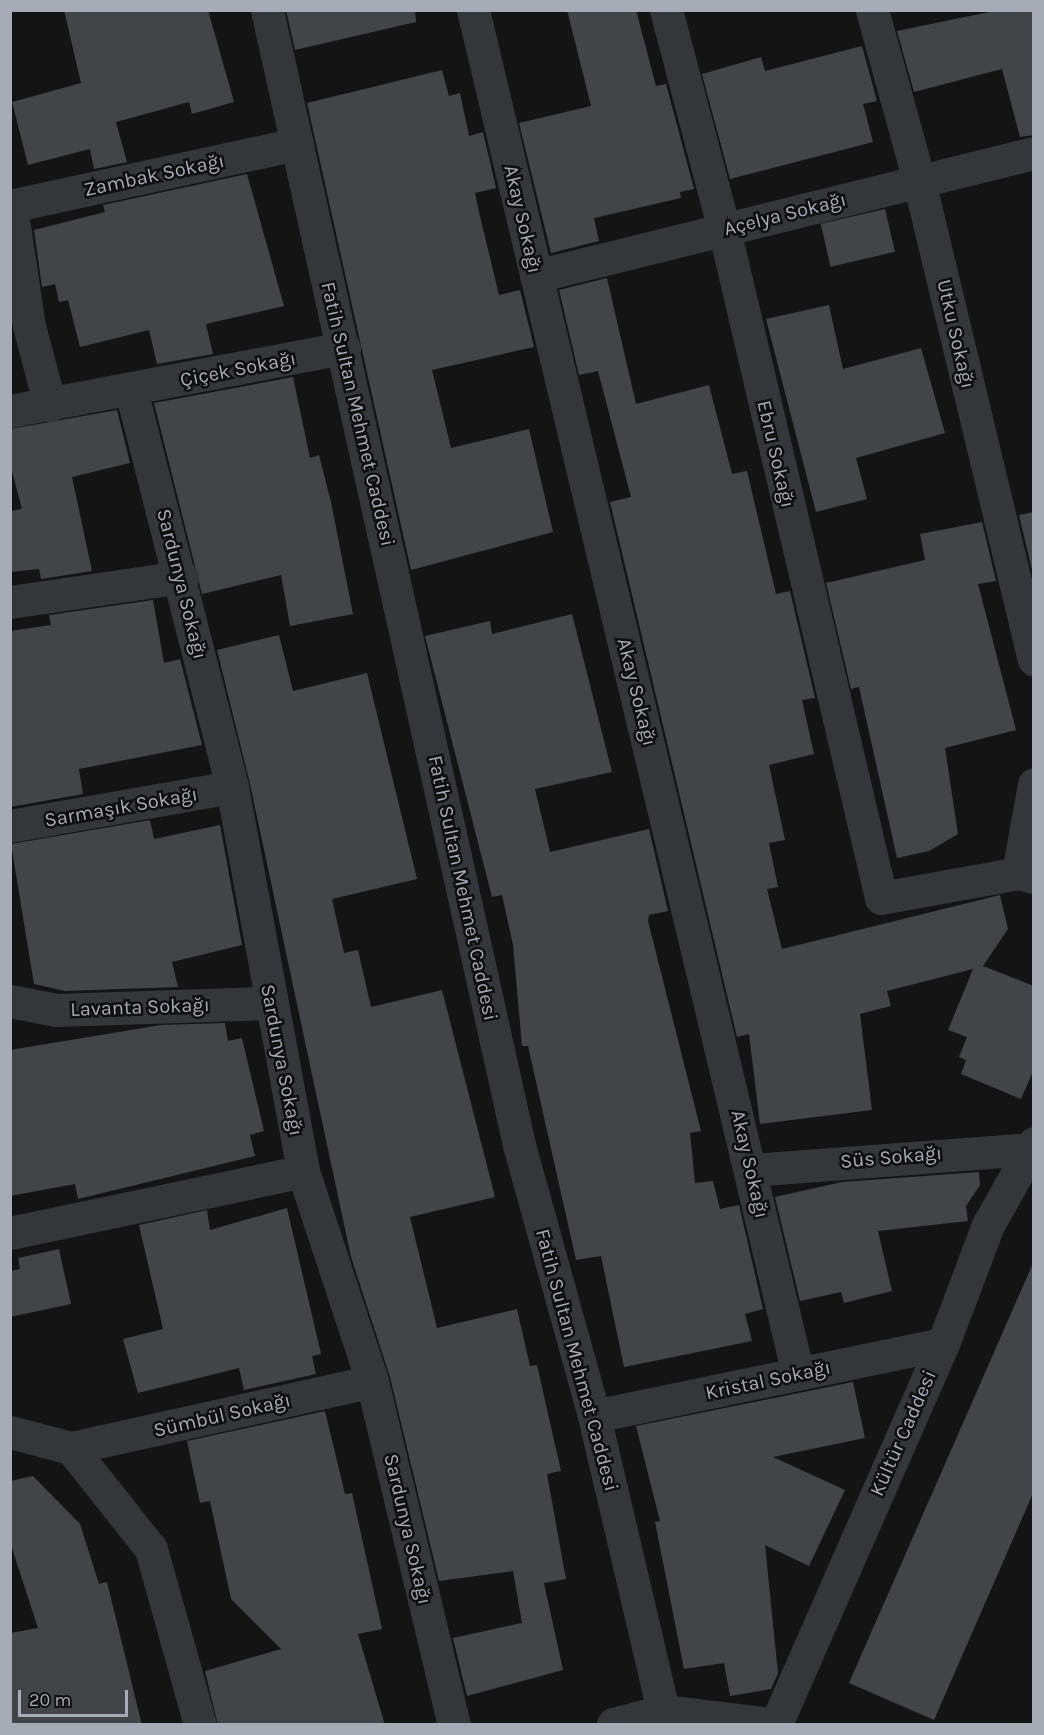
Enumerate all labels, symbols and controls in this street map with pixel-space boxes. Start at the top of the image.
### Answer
street label: Zambak Sokağı [82,148,226,202]
street label: Akay Sokağı [499,163,547,275]
street label: Açelya Sokağı [721,187,849,241]
street label: Utku Sokağı [932,277,980,391]
street label: Fatih Sultan Mehmet Caddesi [316,279,400,549]
street label: Çiçek Sokağı [178,346,298,392]
street label: Ebru Sokağı [752,398,800,510]
street label: Sardunya Sokağı [152,506,212,662]
street label: Akay Sokağı [612,636,662,748]
street label: Fatih Sultan Mehmet Caddesi [423,753,503,1023]
street label: Sarmaşık Sokağı [43,782,199,832]
street label: Sardunya Sokağı [256,982,308,1138]
street label: Lavanta Sokağı [70,993,210,1021]
street label: Akay Sokağı [726,1108,774,1220]
street label: Süs Sokağı [839,1141,943,1173]
street label: Fatih Sultan Mehmet Caddesi [530,1226,624,1494]
street label: Kristal Sokağı [703,1355,833,1405]
street label: Kültür Caddesi [865,1366,941,1500]
street label: Sümbül Sokağı [151,1388,293,1442]
street label: Sardunya Sokağı [379,1451,437,1607]
scale bar [21,1678,130,1716]
text: 20 m [29,1689,71,1711]

